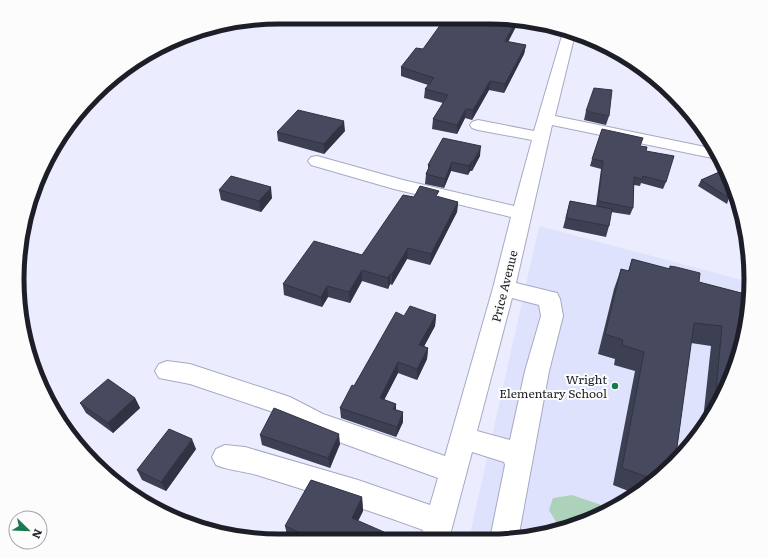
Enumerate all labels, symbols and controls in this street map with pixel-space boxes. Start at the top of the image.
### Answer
street label: Price Avenue [486,248,522,324]
place label: Wright Elementary School [499,370,607,402]
marker: Wright Elementary School [610,381,620,391]
north arrow [8,510,48,550]
text: N [29,527,47,542]

